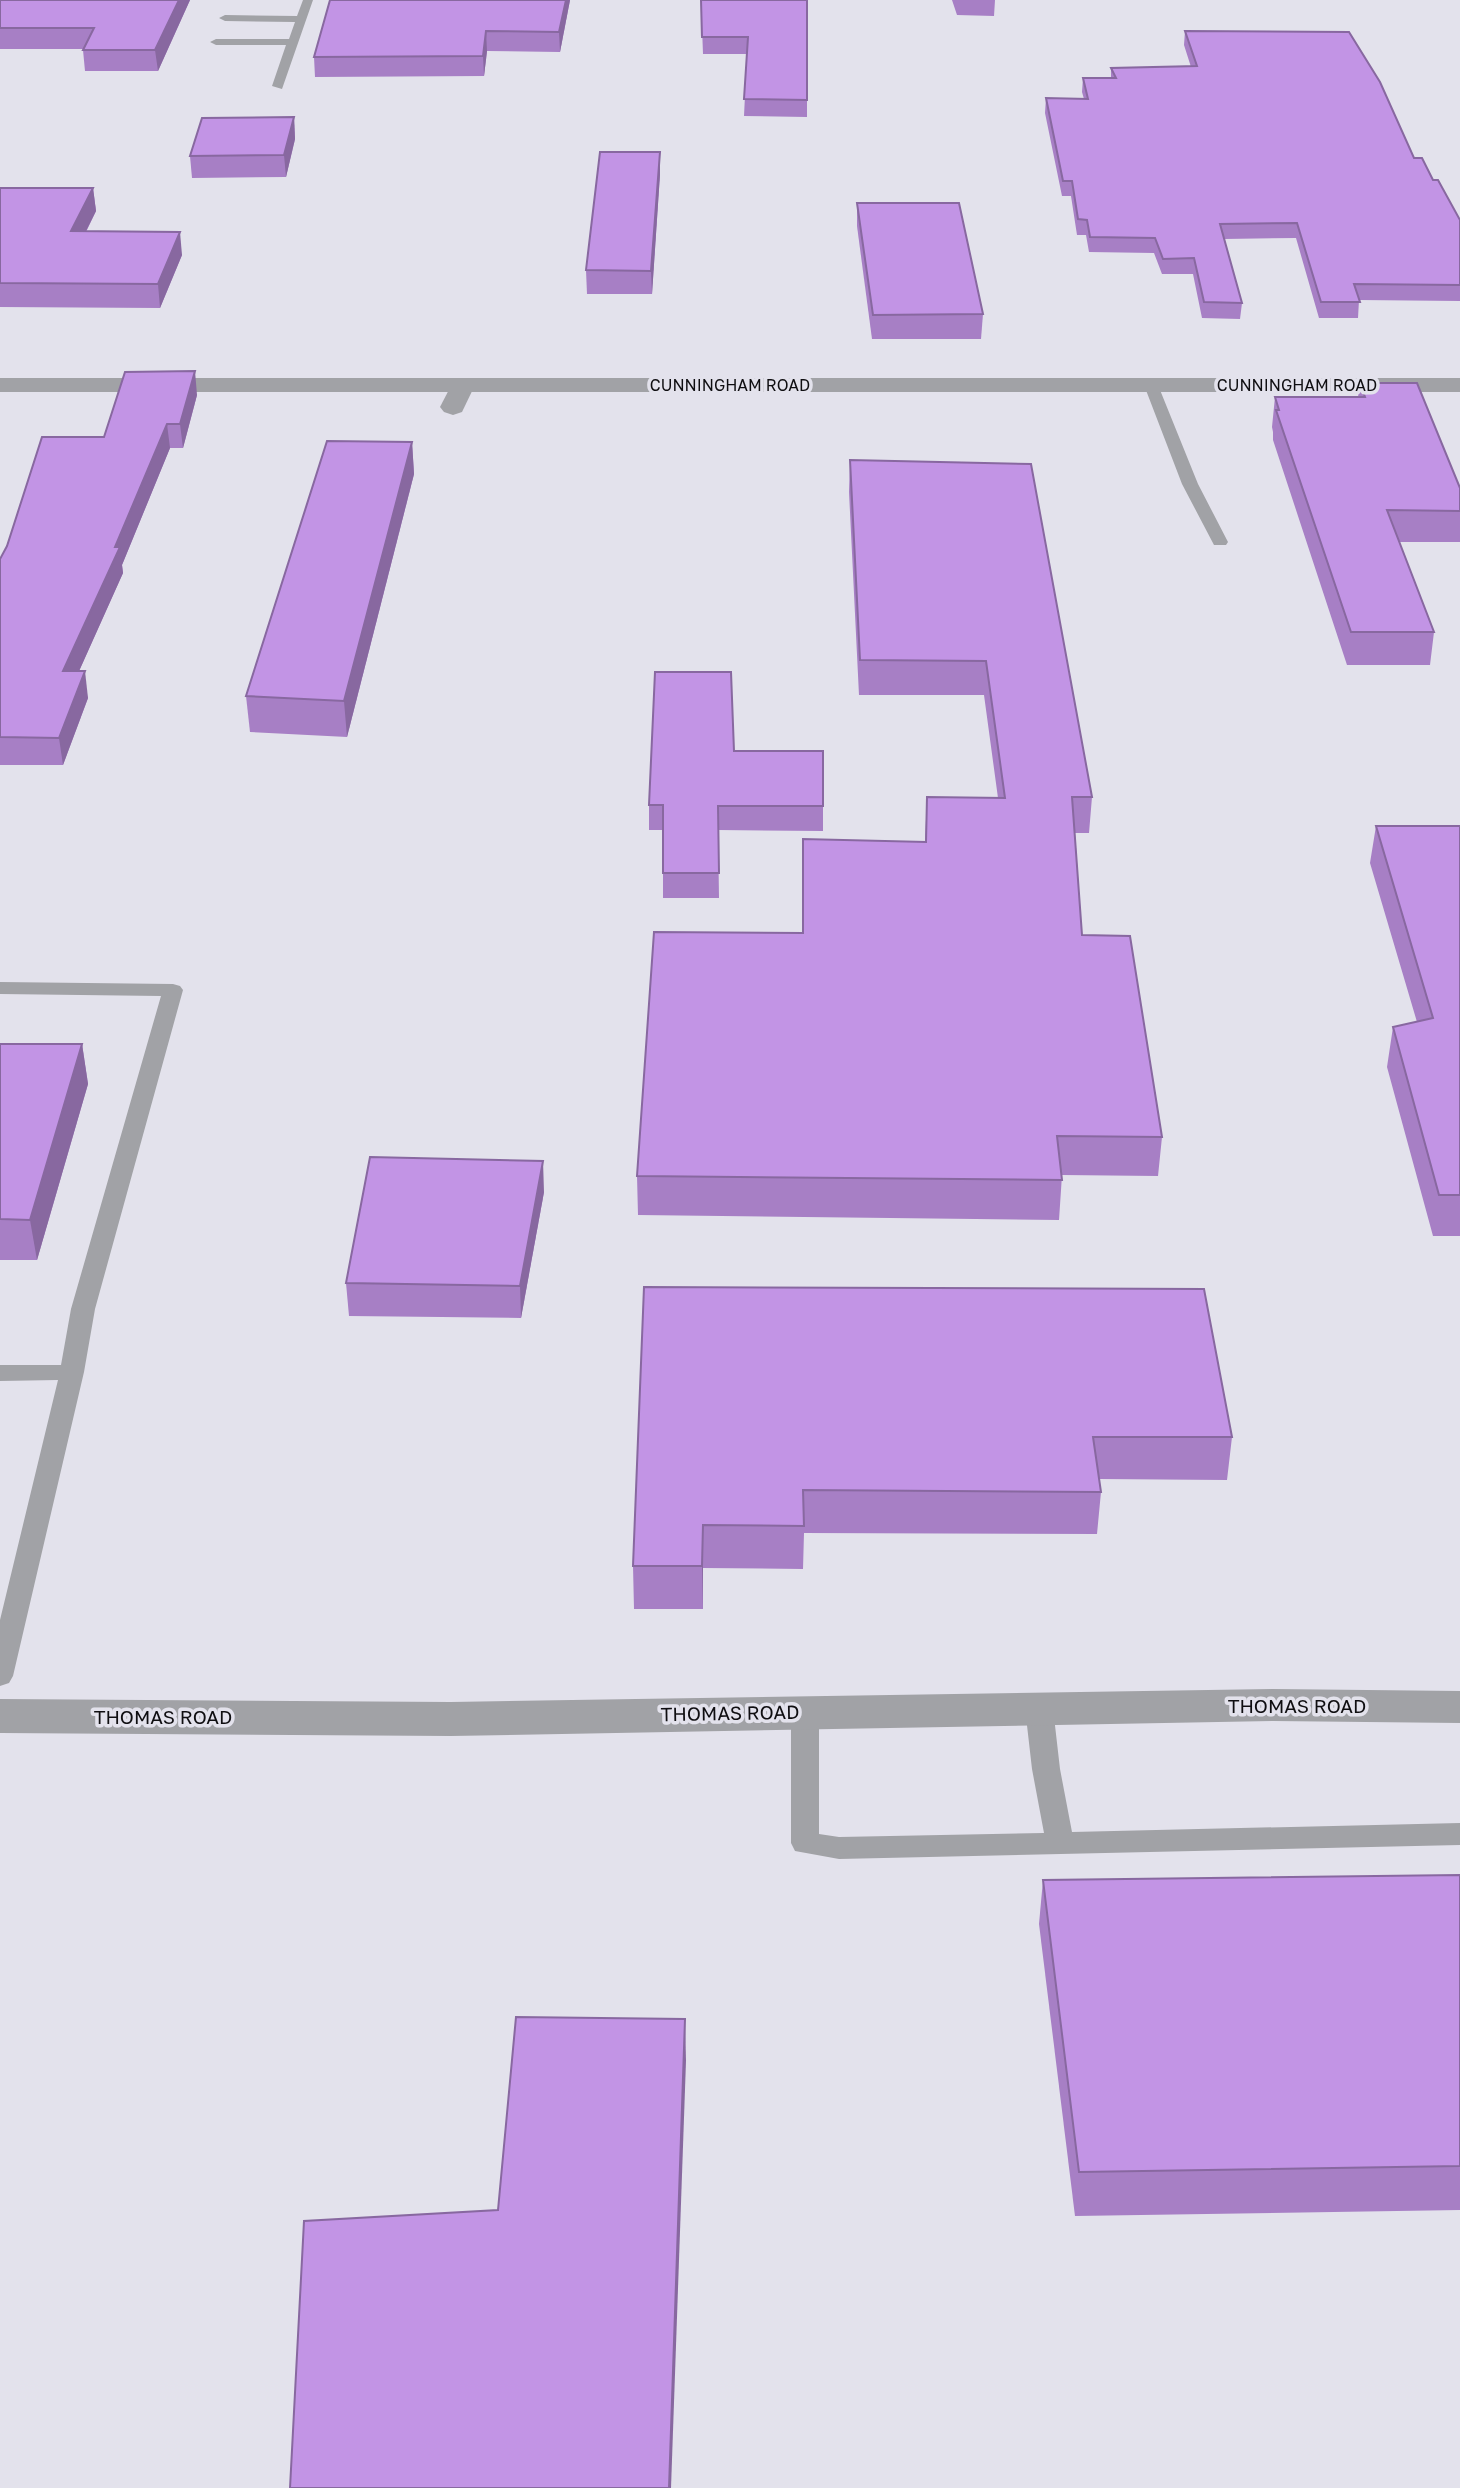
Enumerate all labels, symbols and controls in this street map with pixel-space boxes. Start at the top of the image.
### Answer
street label: CUNNINGHAM ROAD [650,375,810,395]
street label: CUNNINGHAM ROAD [1217,375,1377,395]
street label: THOMAS ROAD [1228,1694,1366,1717]
street label: THOMAS ROAD [660,1700,800,1725]
street label: THOMAS ROAD [94,1705,232,1728]

